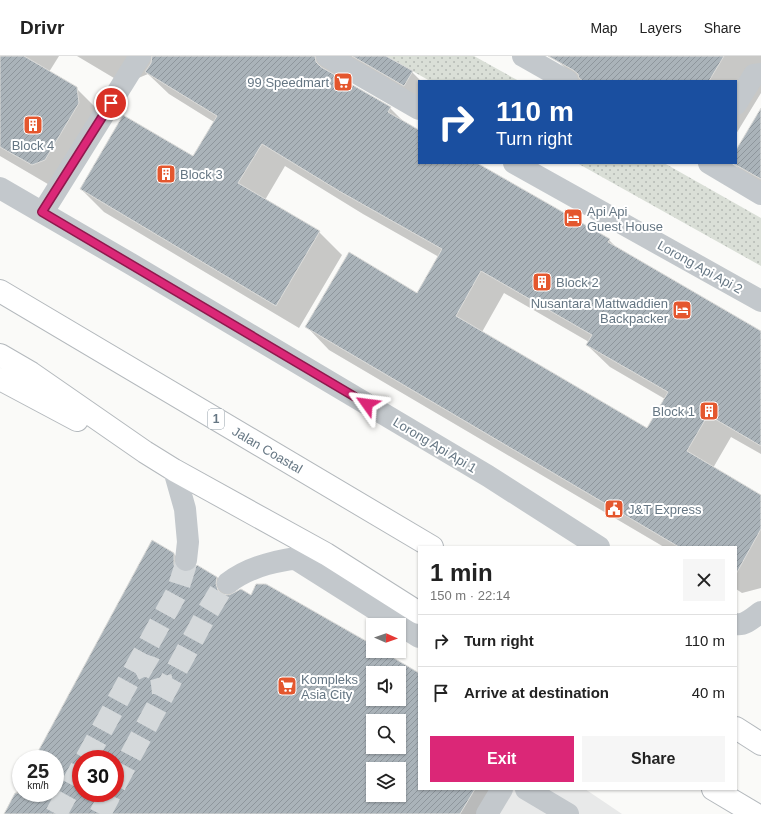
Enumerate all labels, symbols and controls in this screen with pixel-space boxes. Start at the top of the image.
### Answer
text: Drivr [20,17,64,38]
text: Map [590,20,618,36]
text: Layers [640,20,682,36]
text: Share [704,20,741,36]
supermarket icon: 99 Speedmart [332,71,354,93]
place label: 99 Speedmart [247,75,329,90]
pin [94,86,128,120]
icon: arrive [100,92,122,114]
icon: right [430,96,482,148]
text: 110 m [496,96,574,127]
building icon: Block 4 [22,114,44,136]
text: Turn right [496,129,572,149]
place label: Block 4 [12,138,54,153]
building icon: Block 3 [155,163,177,185]
place label: Block 3 [180,167,223,182]
place label: Api Api Guest House [587,204,663,234]
hotel icon: Api Api Guest House [562,207,584,229]
street label: Lorong Api Api 2 [655,237,745,297]
building icon: Block 2 [531,271,553,293]
place label: Block 2 [556,275,599,290]
place label: Nusantara Mattwaddien Backpacker [531,296,669,326]
hotel icon: Nusantara Mattwaddien Backpacker [671,299,693,321]
position arrow [346,383,388,425]
building icon: Block 1 [698,400,720,422]
place label: Block 1 [652,404,695,419]
road number: 1 [208,409,224,429]
street label: Lorong Api Api 1 [391,414,479,476]
street label: Jalan Coastal [230,423,305,476]
public building icon: J&T Express [603,498,625,520]
place label: J&T Express [628,502,702,517]
text: 1 min [430,559,493,586]
button: close [683,559,725,601]
text: 150 m · 22:14 [430,588,510,603]
north arrow [366,618,406,658]
map controls [366,618,406,802]
icon: right [430,630,452,652]
text: Turn right [464,632,534,649]
text: 110 m [684,632,725,649]
button: sound [366,666,406,706]
place label: Kompleks Asia City [301,672,359,702]
supermarket icon: Kompleks Asia City [276,675,298,697]
icon: arrive [430,682,452,704]
text: Arrive at destination [464,684,609,701]
text: 40 m [692,684,725,701]
button: search [366,714,406,754]
button: Exit [430,736,574,782]
button: Share [582,736,725,782]
speed limit sign: 30 [72,750,124,802]
text: 25 [27,760,49,782]
button: layers [366,762,406,802]
text: km/h [27,780,49,791]

